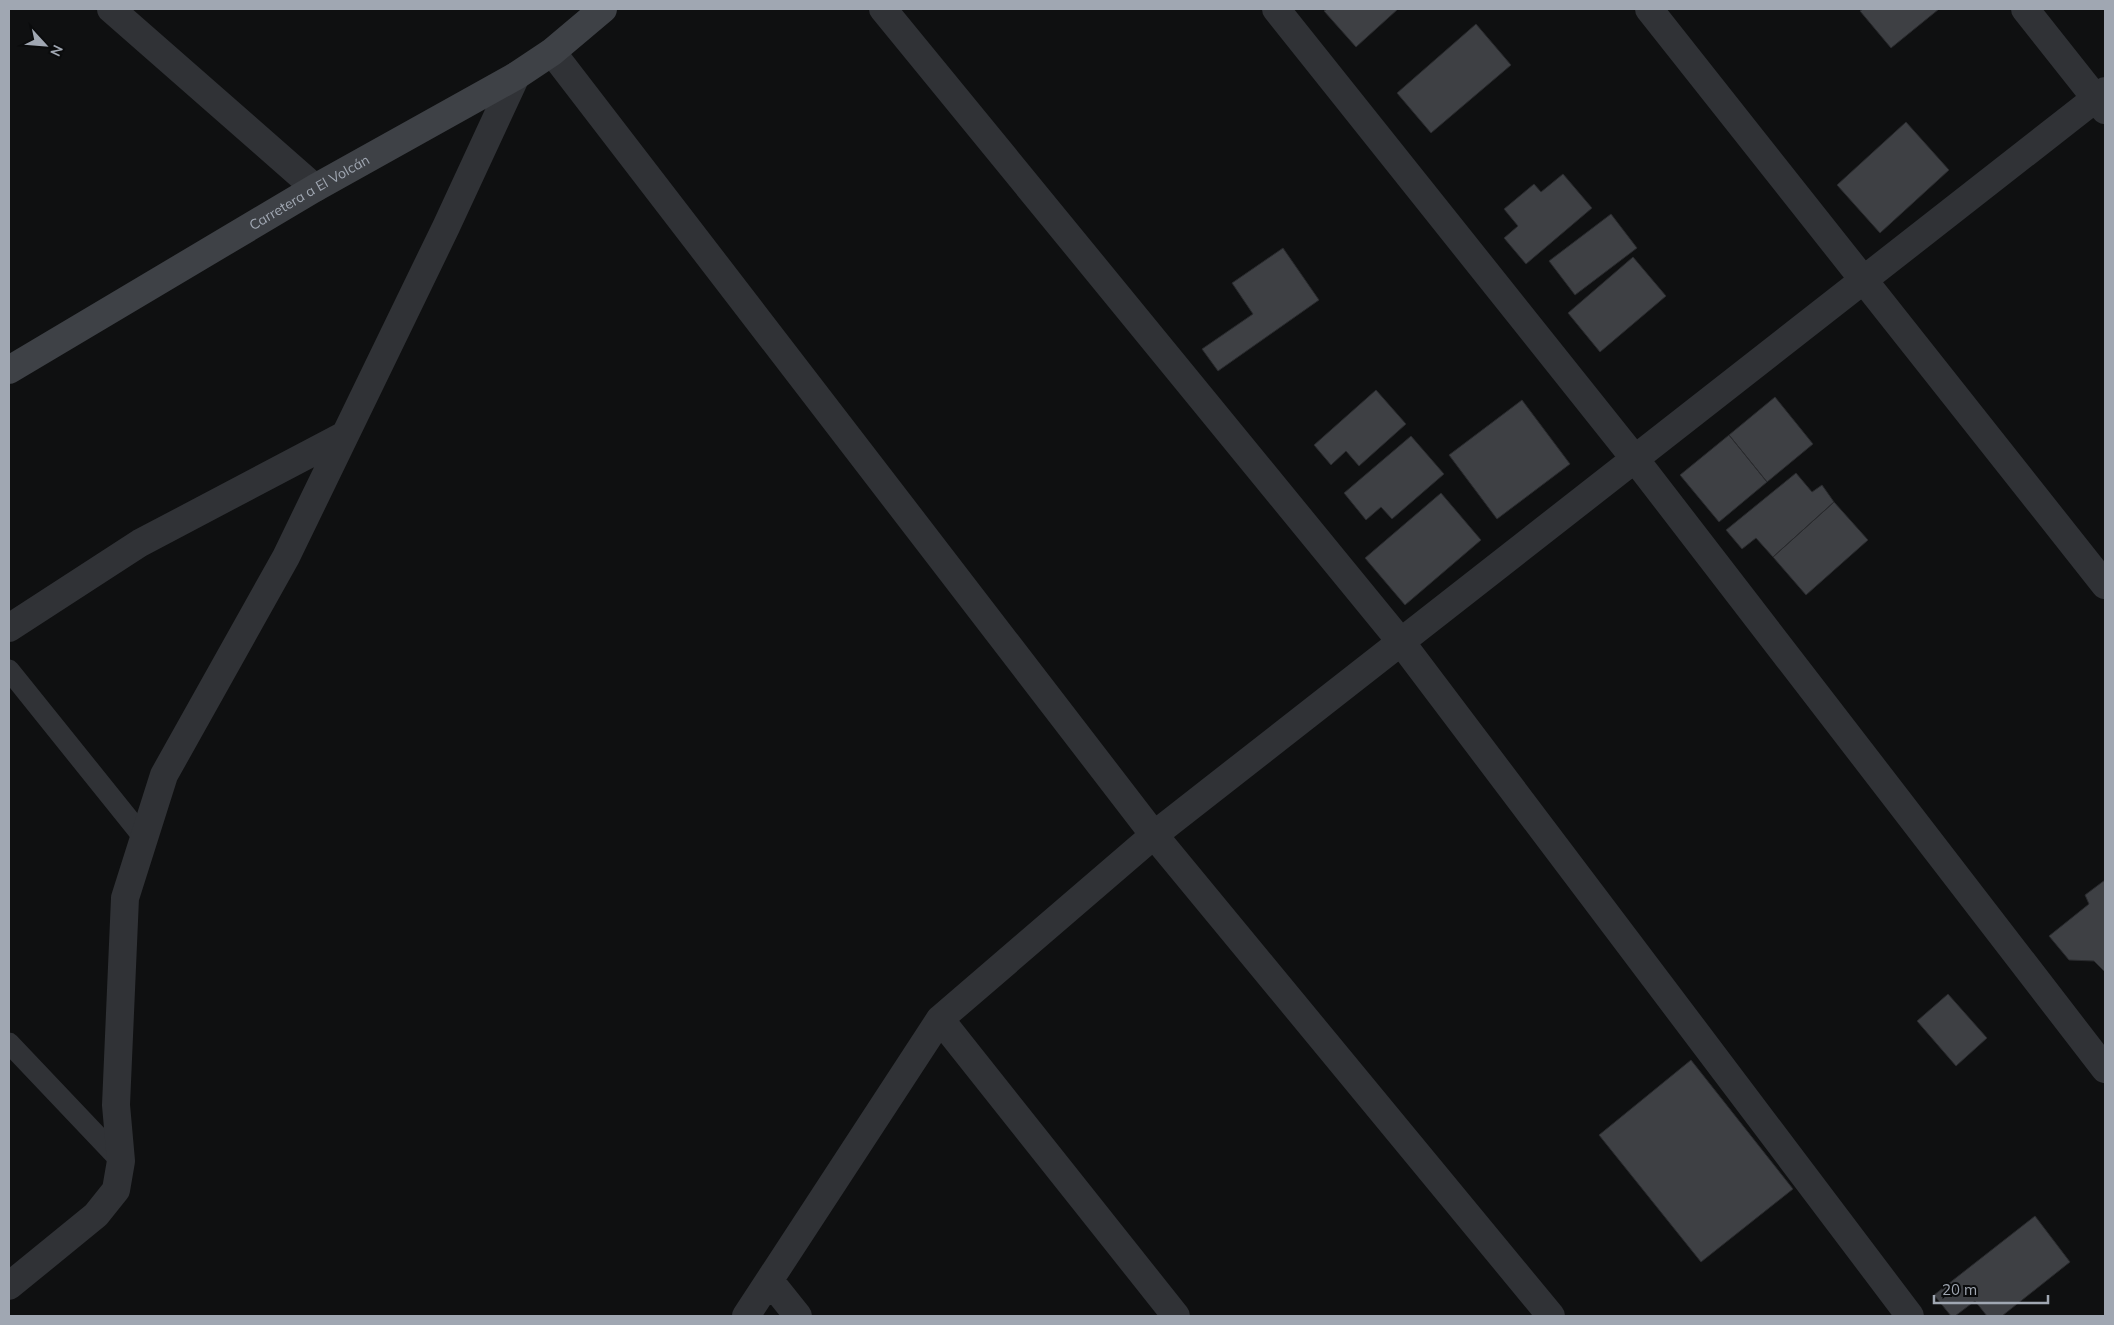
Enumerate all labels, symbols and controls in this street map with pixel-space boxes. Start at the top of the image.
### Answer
north arrow [20,20,70,70]
text: N [46,42,67,59]
street label: Carretera a El Volcán [246,150,373,234]
scale bar [1934,1272,2048,1304]
text: 20 m [1942,1280,1977,1299]

